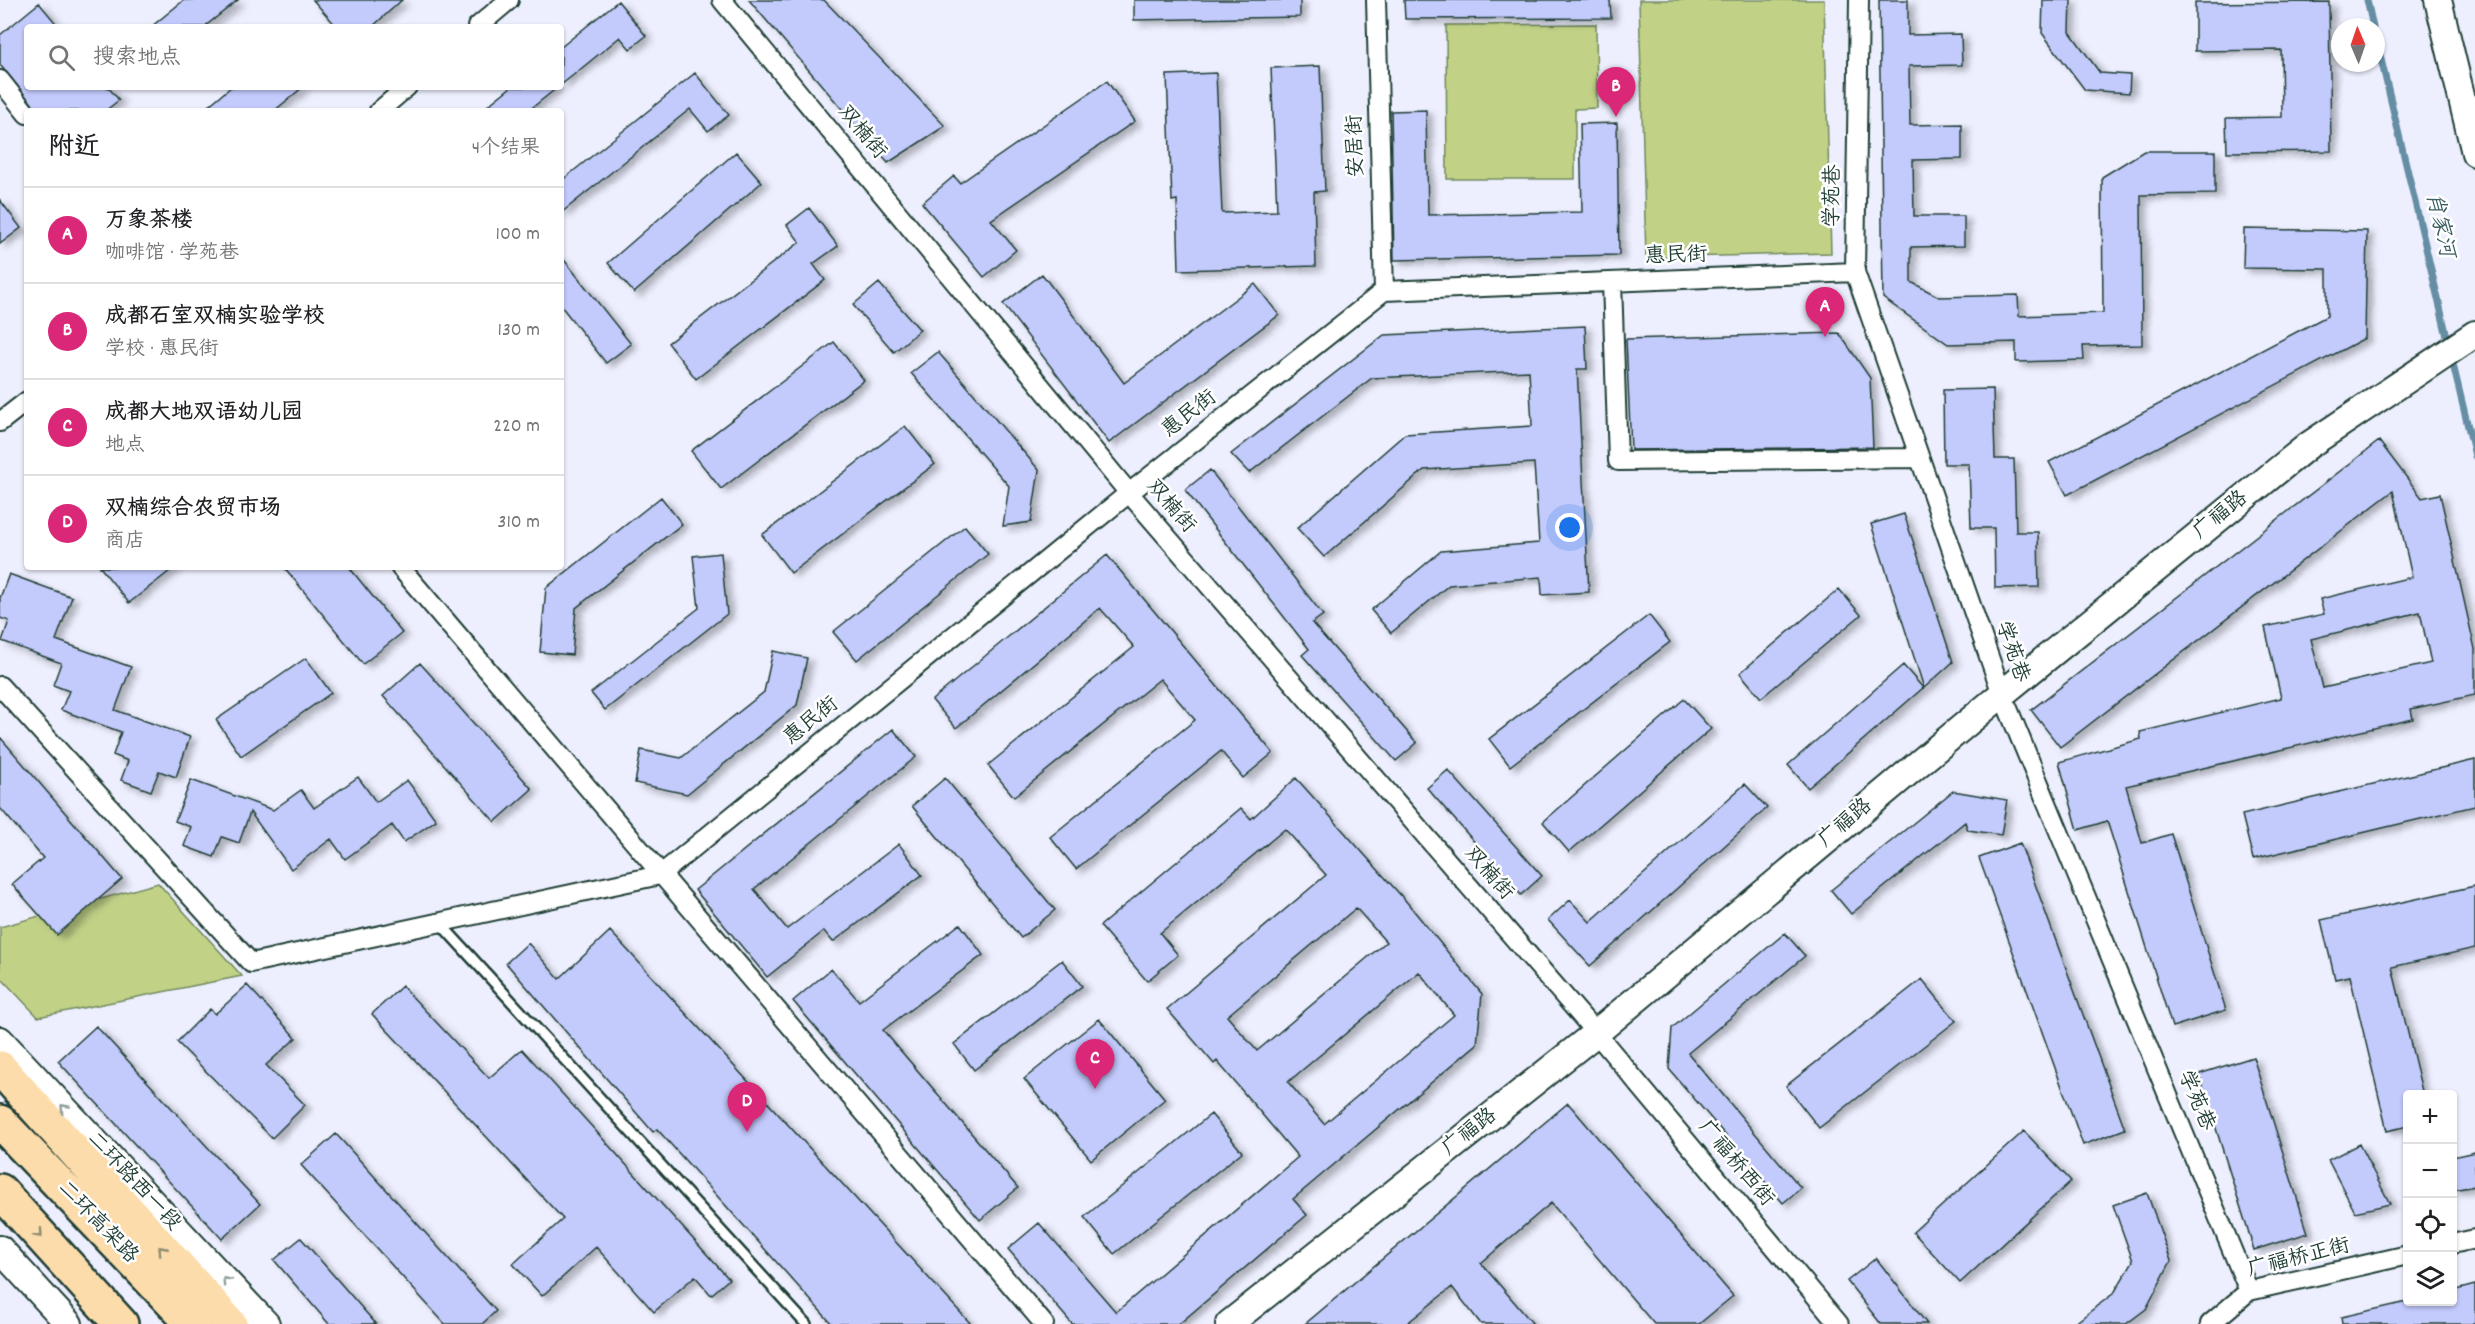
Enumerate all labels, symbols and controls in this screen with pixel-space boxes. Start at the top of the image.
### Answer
north arrow [2331,18,2385,72]
search box [24,24,564,90]
icon: search [45,41,78,74]
text: 搜索地点 [93,43,181,74]
pin: B [1596,68,1636,117]
street label: 双楠街 [829,99,893,167]
street label: 安居街 [1341,114,1373,178]
text: 附近 [48,130,100,167]
text: 4个结果 [472,135,540,163]
street label: 学苑巷 [1818,164,1850,228]
water label: 肖家河 [2416,189,2462,264]
text: 万象茶楼 [105,206,193,237]
text: A [62,221,73,249]
text: 100 m [496,221,540,249]
text: 咖啡馆 · 学苑巷 [105,240,239,268]
street label: 惠民街 [1644,241,1708,273]
pin: A [1806,288,1844,337]
text: 成都石室双楠实验学校 [105,302,325,333]
text: B [63,317,72,345]
text: 130 m [498,317,540,345]
text: 学校 · 惠民街 [105,336,219,364]
street label: 惠民街 [1156,384,1224,446]
text: 成都大地双语幼儿园 [105,398,303,429]
text: C [63,413,72,441]
text: 220 m [493,413,540,441]
text: 地点 [105,432,145,460]
street label: 双楠街 [1138,473,1202,541]
street label: 广福路 [2187,485,2255,547]
text: 双楠综合农贸市场 [105,494,281,525]
text: D [62,509,73,537]
text: 310 m [498,509,540,537]
your location [1555,513,1584,542]
text: 商店 [105,528,145,556]
street label: 学苑巷 [1987,617,2035,687]
street label: 惠民街 [778,691,846,753]
street label: 广福路 [1812,792,1880,856]
street label: 双楠街 [1456,840,1520,908]
pin: C [1076,1040,1114,1089]
street label: 学苑巷 [2169,1066,2221,1136]
pin: D [728,1082,766,1132]
map controls [2403,1090,2457,1306]
button: + [2403,1090,2457,1144]
street label: 广福路 [1436,1102,1504,1164]
one-way arrow [60,1105,71,1115]
street label: 广福桥西街 [1690,1114,1780,1214]
street label: 二环路西一段 [79,1126,187,1238]
button: − [2403,1144,2457,1198]
street label: 二环高架路 [50,1175,144,1271]
button: locate [2403,1198,2457,1252]
one-way arrow [32,1228,43,1238]
street label: 广福桥正街 [2244,1232,2354,1286]
one-way arrow [158,1246,169,1256]
button: layers [2403,1252,2457,1306]
one-way arrow [222,1278,233,1288]

